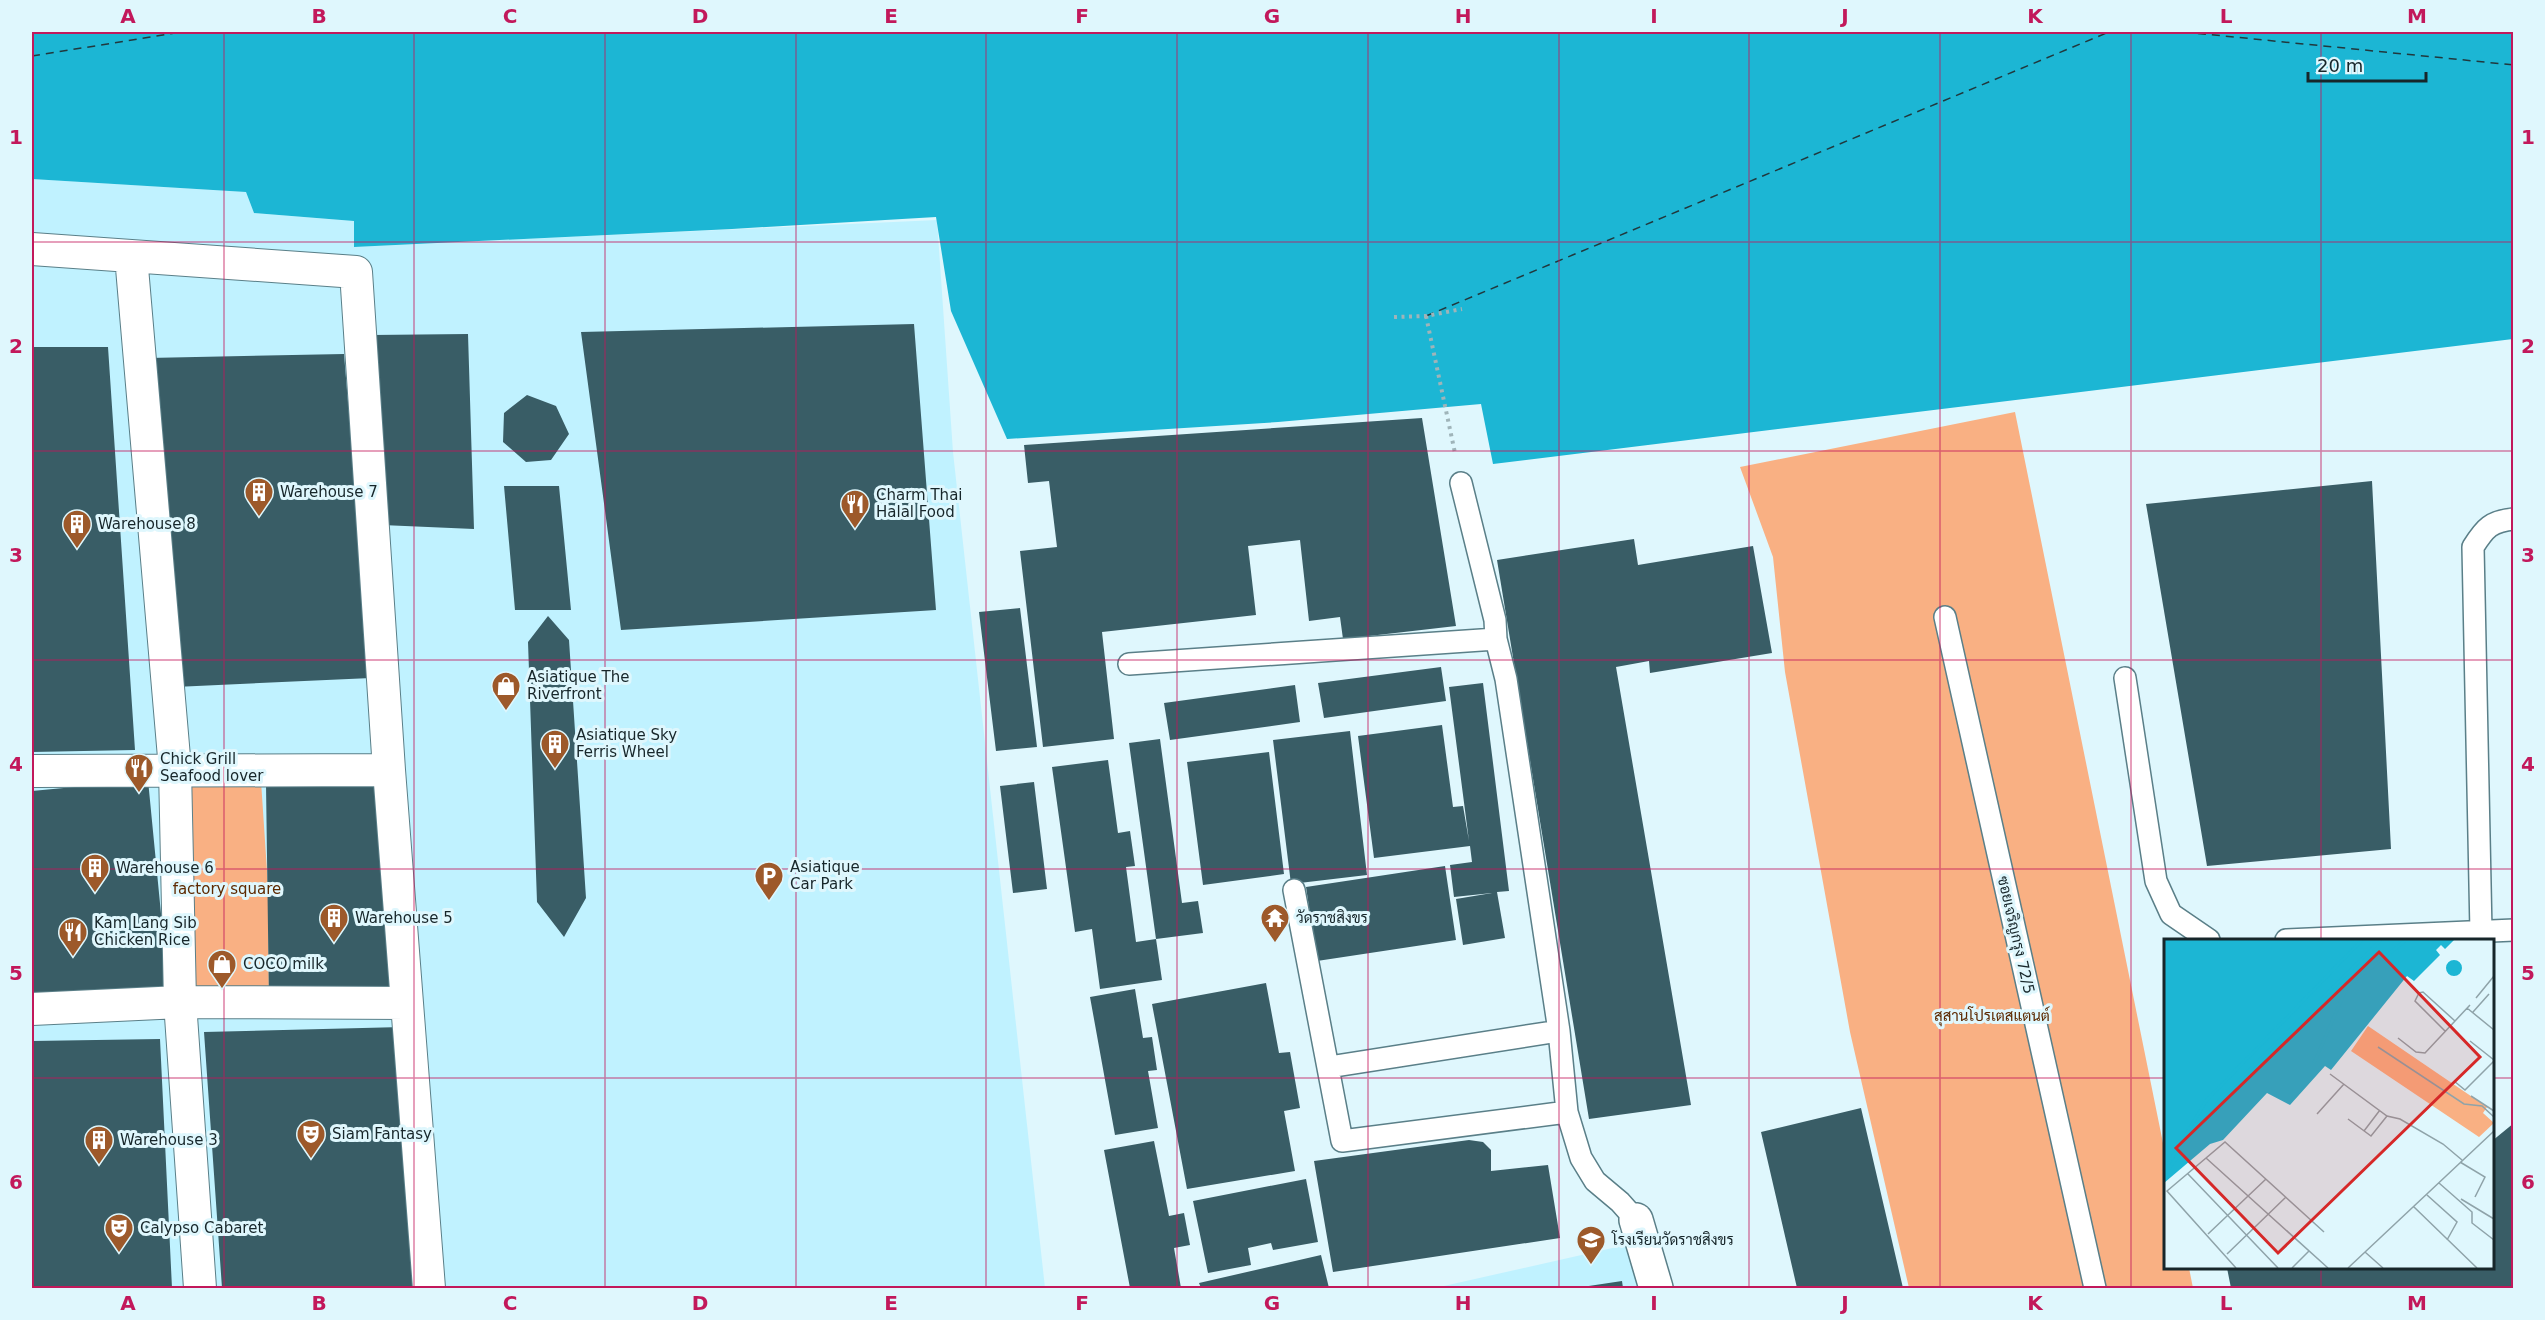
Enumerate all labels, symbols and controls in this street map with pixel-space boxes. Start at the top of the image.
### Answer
text: A [120,4,136,28]
text: B [311,4,327,28]
text: C [503,4,517,28]
text: D [692,4,708,28]
text: E [884,4,898,28]
text: F [1075,4,1089,28]
text: G [1264,4,1280,28]
text: H [1455,4,1471,28]
text: I [1650,4,1658,28]
text: J [1839,4,1849,28]
text: K [2027,4,2044,28]
text: L [2220,4,2233,28]
text: M [2407,4,2427,28]
scale bar [2308,45,2426,83]
text: 20 m [2317,55,2363,76]
text: 1 [9,125,23,149]
text: 1 [2521,125,2535,149]
text: 2 [9,334,23,358]
text: 2 [2521,334,2535,358]
building icon: Warehouse 7 [243,476,275,518]
place label: Warehouse 7 [280,483,378,501]
place label: Charm Thai Halal Food [876,486,962,521]
restaurant icon: Charm Thai Halal Food [839,488,871,530]
building icon: Warehouse 8 [61,508,93,550]
place label: Warehouse 8 [98,515,196,533]
text: 3 [9,543,23,567]
text: 3 [2521,543,2535,567]
place label: Asiatique The Riverfront [527,668,629,703]
shop icon: Asiatique The Riverfront [490,670,522,712]
place label: Asiatique Sky Ferris Wheel [576,726,677,761]
building icon: Asiatique Sky Ferris Wheel [539,728,571,770]
place label: Chick Grill Seafood lover [160,750,264,785]
text: 4 [9,752,23,776]
restaurant icon: Chick Grill Seafood lover [123,752,155,794]
text: 4 [2521,752,2535,776]
building icon: Warehouse 6 [79,852,111,894]
place label: Asiatique Car Park [790,858,860,893]
place label: Warehouse 6 [116,859,214,877]
parking icon: Asiatique Car Park [753,860,785,902]
street label: ซอยเจริญกรุง 72/5 [1992,874,2038,996]
park label: factory square [173,880,281,898]
building icon: Warehouse 5 [318,902,350,944]
temple icon: วัดราชสิงขร [1259,902,1291,944]
place label: Warehouse 5 [355,909,453,927]
place label: วัดราชสิงขร [1296,909,1368,927]
place label: Kam Lang Sib Chicken Rice [94,914,197,949]
restaurant icon: Kam Lang Sib Chicken Rice [57,916,89,958]
inset map [2164,939,2494,1269]
shop icon: COCO milk [206,948,238,990]
place label: COCO milk [243,955,324,973]
text: 5 [9,961,23,985]
text: 5 [2521,961,2535,985]
park label: สุสานโปรเตสแตนต์ [1934,1006,2050,1027]
theatre icon: Siam Fantasy [295,1118,327,1160]
building icon: Warehouse 3 [83,1124,115,1166]
place label: Siam Fantasy [332,1125,432,1143]
place label: Warehouse 3 [120,1131,218,1149]
text: 6 [9,1170,23,1194]
text: 6 [2521,1170,2535,1194]
theatre icon: Calypso Cabaret [103,1212,135,1254]
place label: Calypso Cabaret [140,1219,263,1237]
school or university icon: โรงเรียนวัดราชสิงขร [1575,1224,1607,1266]
place label: โรงเรียนวัดราชสิงขร [1611,1230,1734,1249]
text: A [120,1291,136,1315]
text: B [311,1291,327,1315]
text: C [503,1291,517,1315]
text: D [692,1291,708,1315]
text: E [884,1291,898,1315]
text: F [1075,1291,1089,1315]
text: G [1264,1291,1280,1315]
text: H [1455,1291,1471,1315]
text: I [1650,1291,1658,1315]
text: J [1839,1291,1849,1315]
text: K [2027,1291,2044,1315]
text: L [2220,1291,2233,1315]
text: M [2407,1291,2427,1315]

